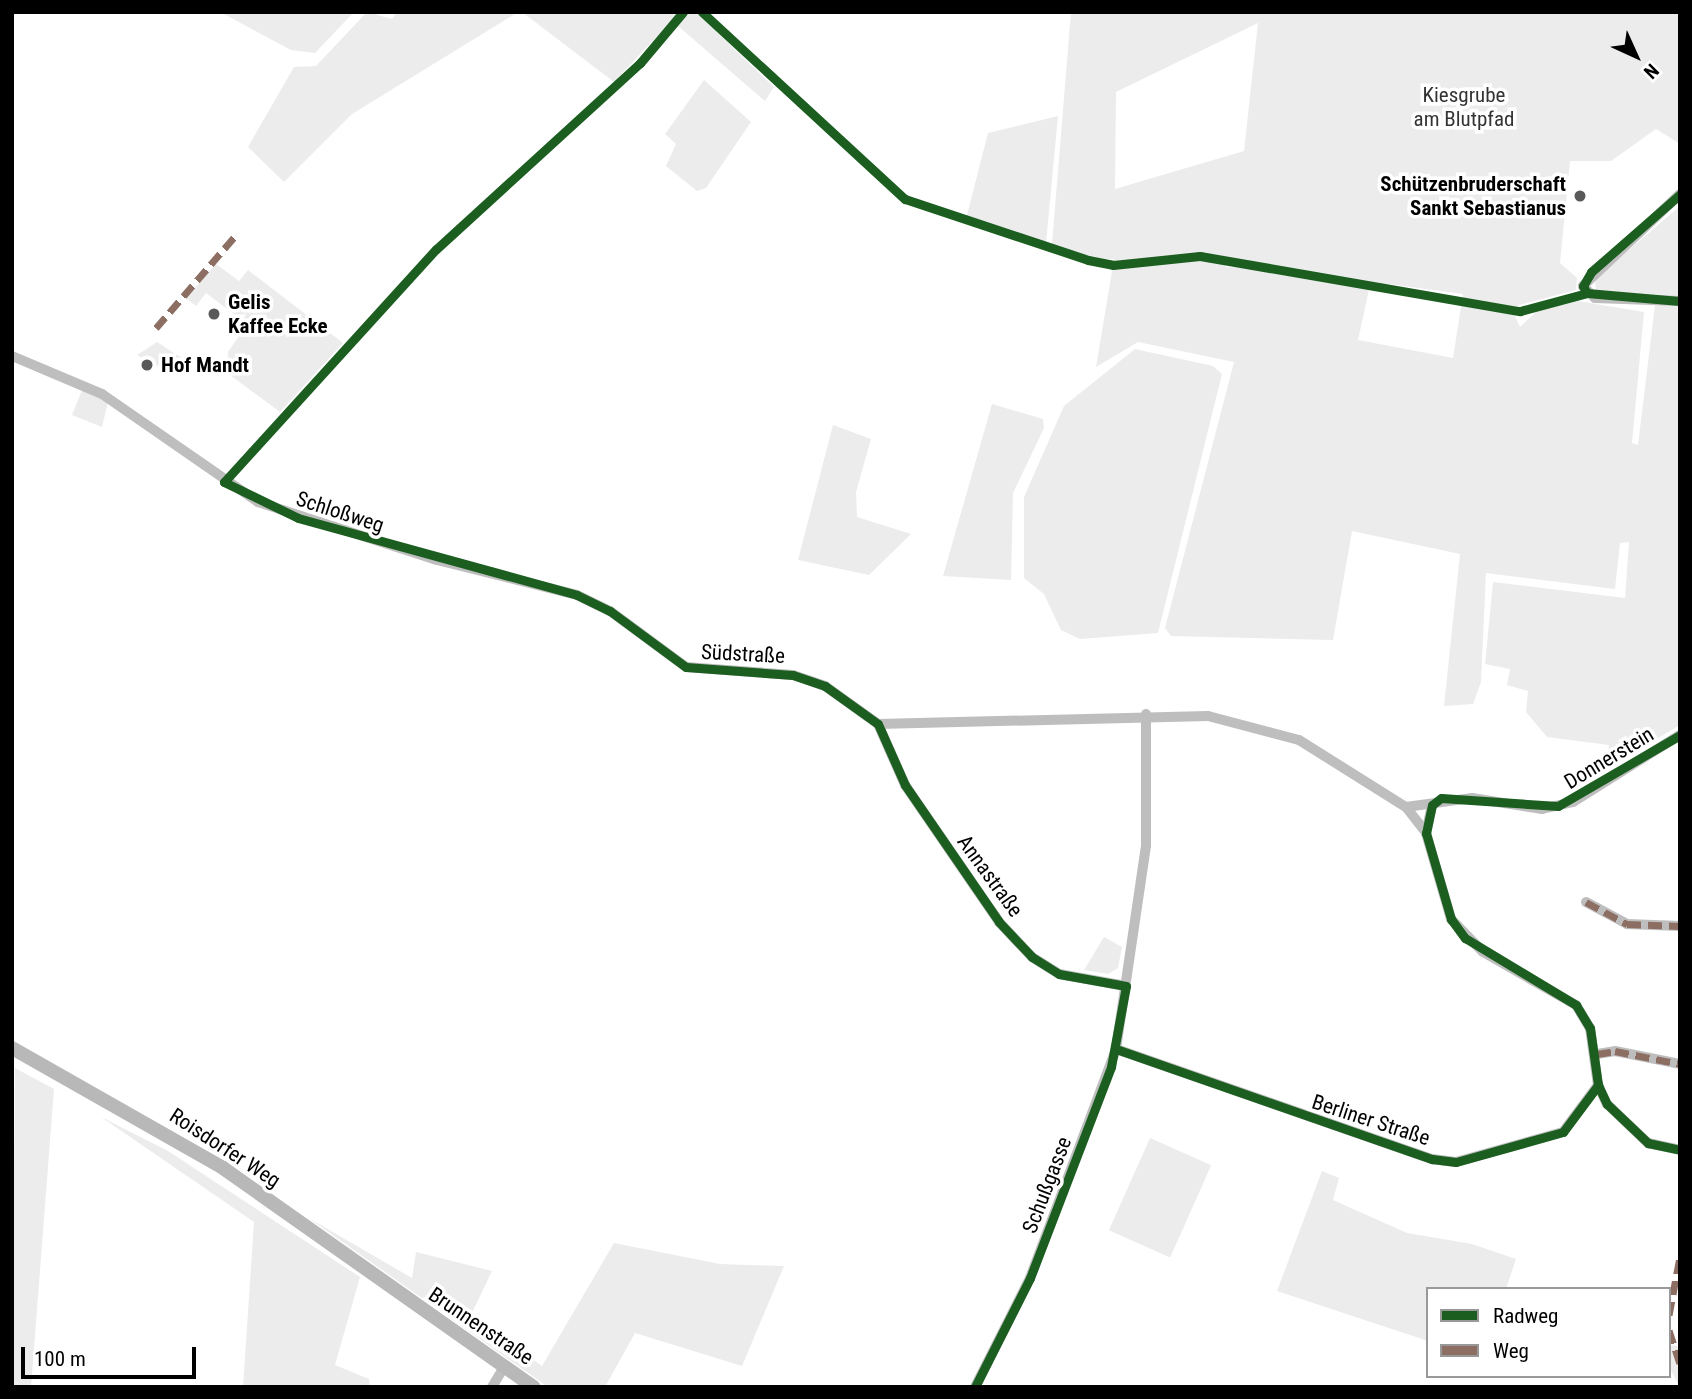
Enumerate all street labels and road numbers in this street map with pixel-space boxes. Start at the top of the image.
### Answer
street label: Schloßweg [293,486,387,538]
street label: Südstraße [700,639,786,669]
street label: Donnerstein [1560,722,1658,794]
street label: Annastraße [952,830,1028,922]
street label: Berliner Straße [1309,1089,1433,1151]
street label: Roisdorfer Weg [165,1103,285,1193]
street label: Schußgasse [1017,1133,1077,1237]
street label: Brunnenstraße [424,1282,538,1370]

